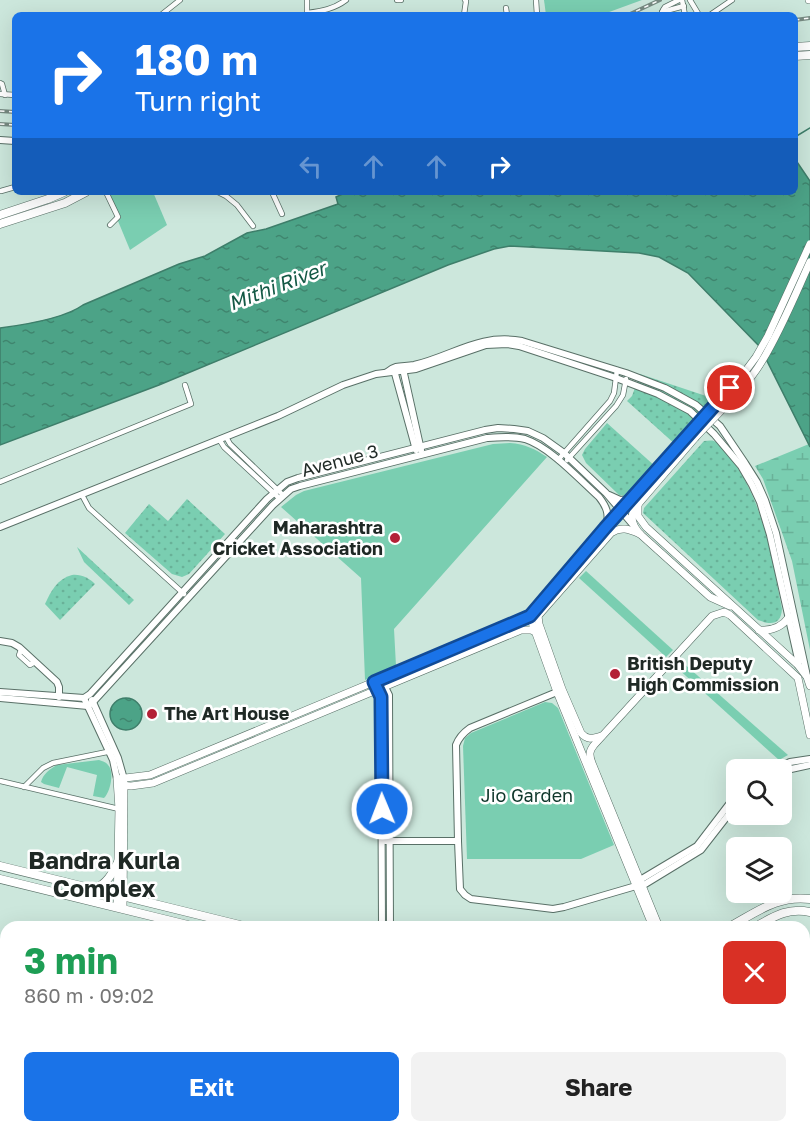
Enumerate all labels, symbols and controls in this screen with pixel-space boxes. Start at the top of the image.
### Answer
text: 180 m [135,34,258,84]
icon: right [36,36,114,114]
text: Turn right [135,85,261,117]
icon: left [294,150,327,183]
icon: ahead [357,150,390,183]
icon: ahead [420,150,453,183]
icon: right [483,150,516,183]
water label: Mithi River [225,254,332,315]
pin [704,362,755,413]
icon: arrive [713,371,746,404]
street label: Avenue 3 [299,439,381,481]
place label: Maharashtra Cricket Association [212,516,383,559]
marker: Maharashtra Cricket Association [388,531,402,545]
place label: British Deputy High Commission [627,652,779,695]
marker: British Deputy High Commission [608,667,622,681]
place label: The Art House [164,702,290,724]
marker: The Art House [145,707,159,721]
map controls [726,759,792,903]
button: search [726,759,792,825]
position arrow [350,777,414,841]
park label: Jio Garden [481,784,573,806]
button: layers [726,837,792,903]
district label: Bandra Kurla Complex [28,845,180,902]
text: 3 min [24,939,118,982]
button: close [723,941,786,1004]
text: 860 m · 09:02 [24,983,154,1007]
button: Exit [24,1052,399,1121]
button: Share [411,1052,786,1121]

